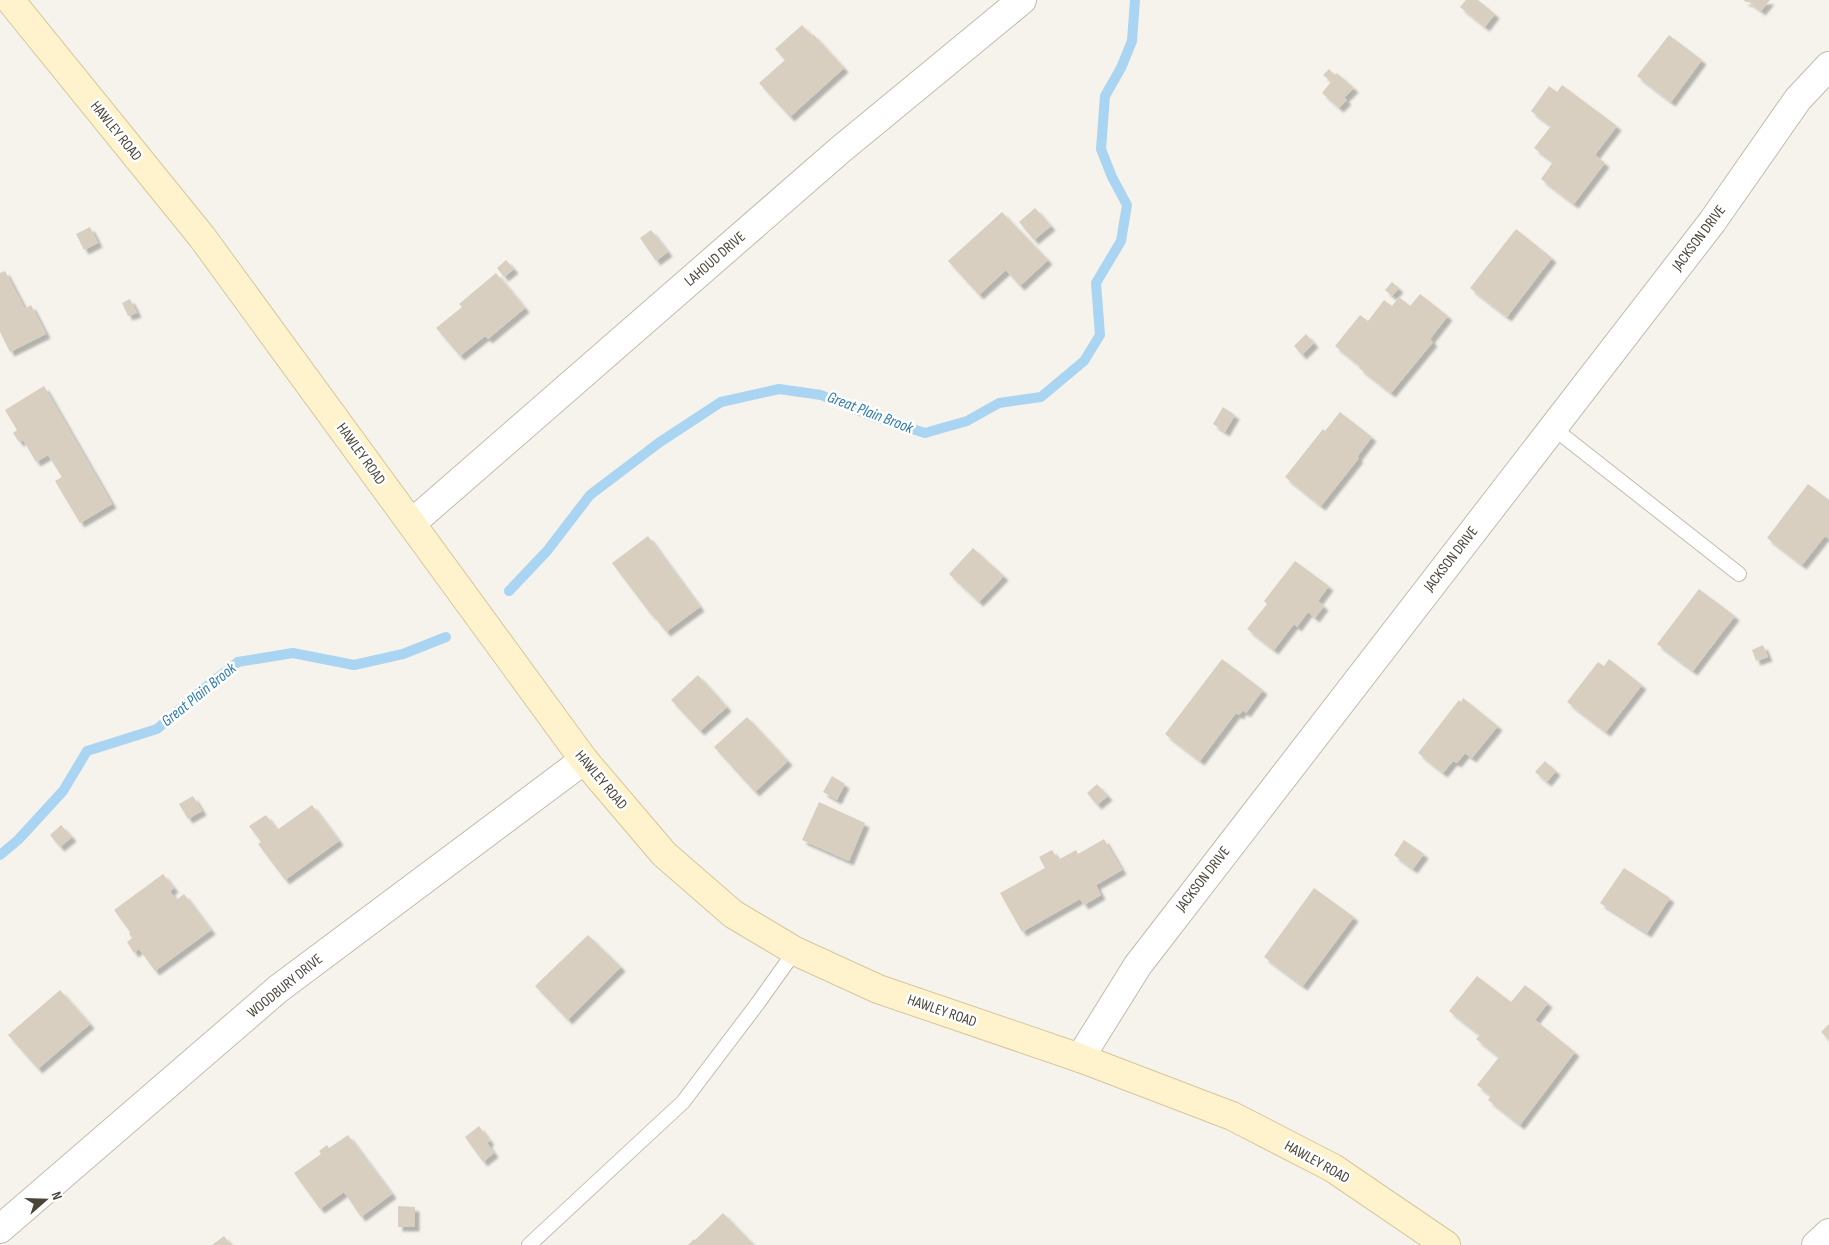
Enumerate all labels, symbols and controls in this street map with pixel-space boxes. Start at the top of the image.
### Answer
street label: HAWLEY ROAD [86,97,146,165]
street label: JACKSON DRIVE [1667,201,1730,275]
street label: LAHOUD DRIVE [681,227,749,291]
water label: Great Plain Brook [824,388,917,438]
street label: HAWLEY ROAD [332,419,390,489]
street label: JACKSON DRIVE [1419,523,1482,596]
water label: Great Plain Brook [158,658,241,731]
street label: HAWLEY ROAD [571,746,631,814]
street label: JACKSON DRIVE [1171,843,1234,916]
street label: WOODBURY DRIVE [243,950,327,1022]
street label: HAWLEY ROAD [905,990,979,1032]
street label: HAWLEY ROAD [1281,1136,1353,1188]
north arrow [20,1175,70,1225]
text: N [47,1189,66,1202]

